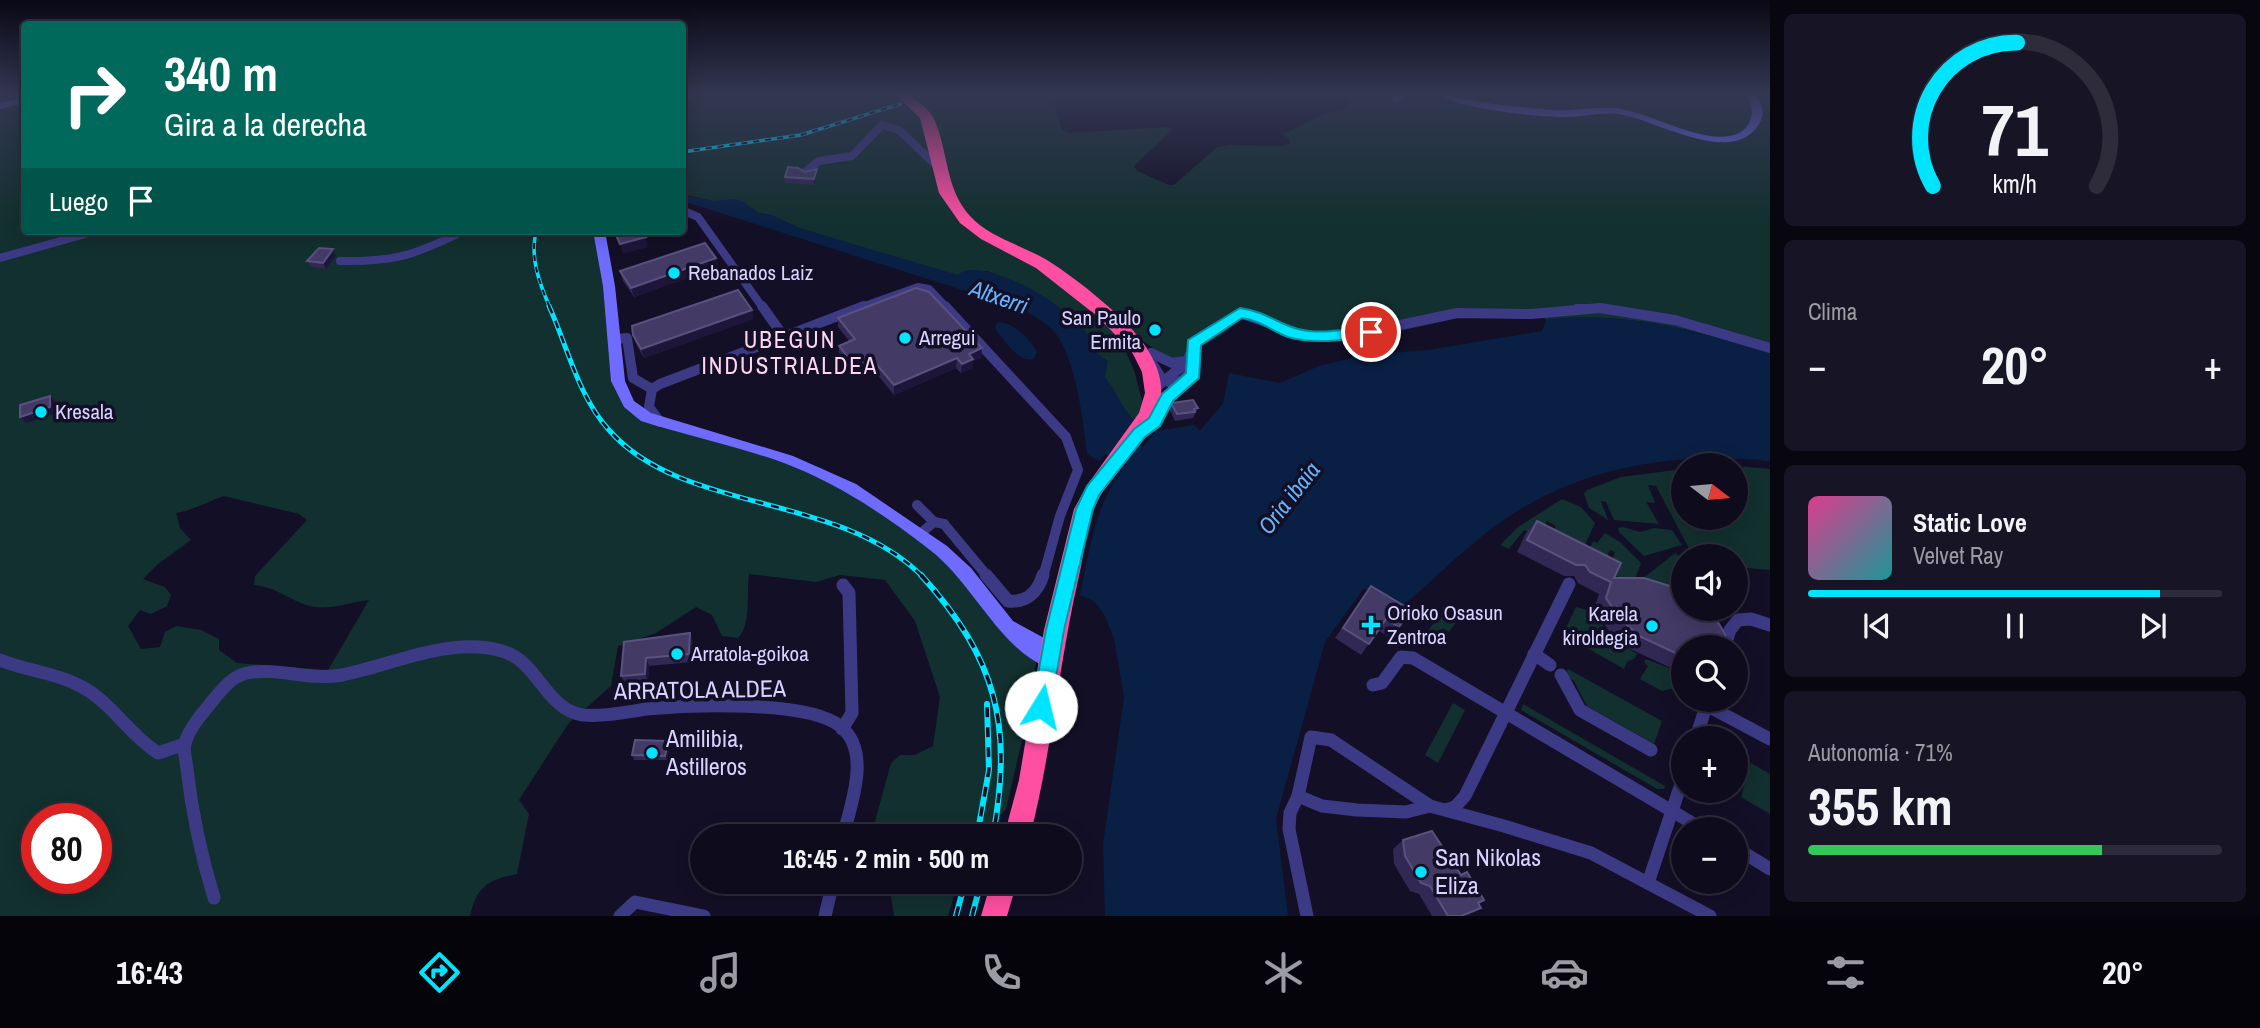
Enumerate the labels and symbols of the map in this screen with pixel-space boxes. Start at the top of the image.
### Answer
place label: Rebanados Laiz [688,258,814,287]
marker: Rebanados Laiz [666,265,682,281]
water label: Altxerri [965,272,1033,321]
pin [1341,302,1401,362]
place label: San Paulo Ermita [1062,303,1141,356]
marker: San Paulo Ermita [1147,322,1163,338]
place label: Arregui [918,323,975,352]
district label: UBEGUN INDUSTRIALDEA [702,324,878,381]
marker: Arregui [897,330,913,346]
place label: Kresala [55,397,114,426]
marker: Kresala [33,404,49,420]
north arrow [1671,453,1748,530]
water label: Oria ibaia [1251,455,1327,540]
place label: Orioko Osasun Zentroa [1387,598,1503,651]
place label: Karela kiroldegia [1562,599,1638,652]
marker: Orioko Osasun Zentroa [1361,615,1381,635]
marker: Karela kiroldegia [1644,618,1660,634]
place label: Arratola-goikoa [690,639,809,668]
marker: Arratola-goikoa [669,646,685,662]
position arrow [1004,670,1078,744]
street label: ARRATOLA ALDEA [613,671,787,707]
place label: Amilibia, Astilleros [665,722,747,782]
marker: Amilibia, Astilleros [644,745,660,761]
speed limit sign: 80 [21,803,112,894]
place label: San Nikolas Eliza [1435,841,1541,901]
marker: San Nikolas Eliza [1413,864,1429,880]

